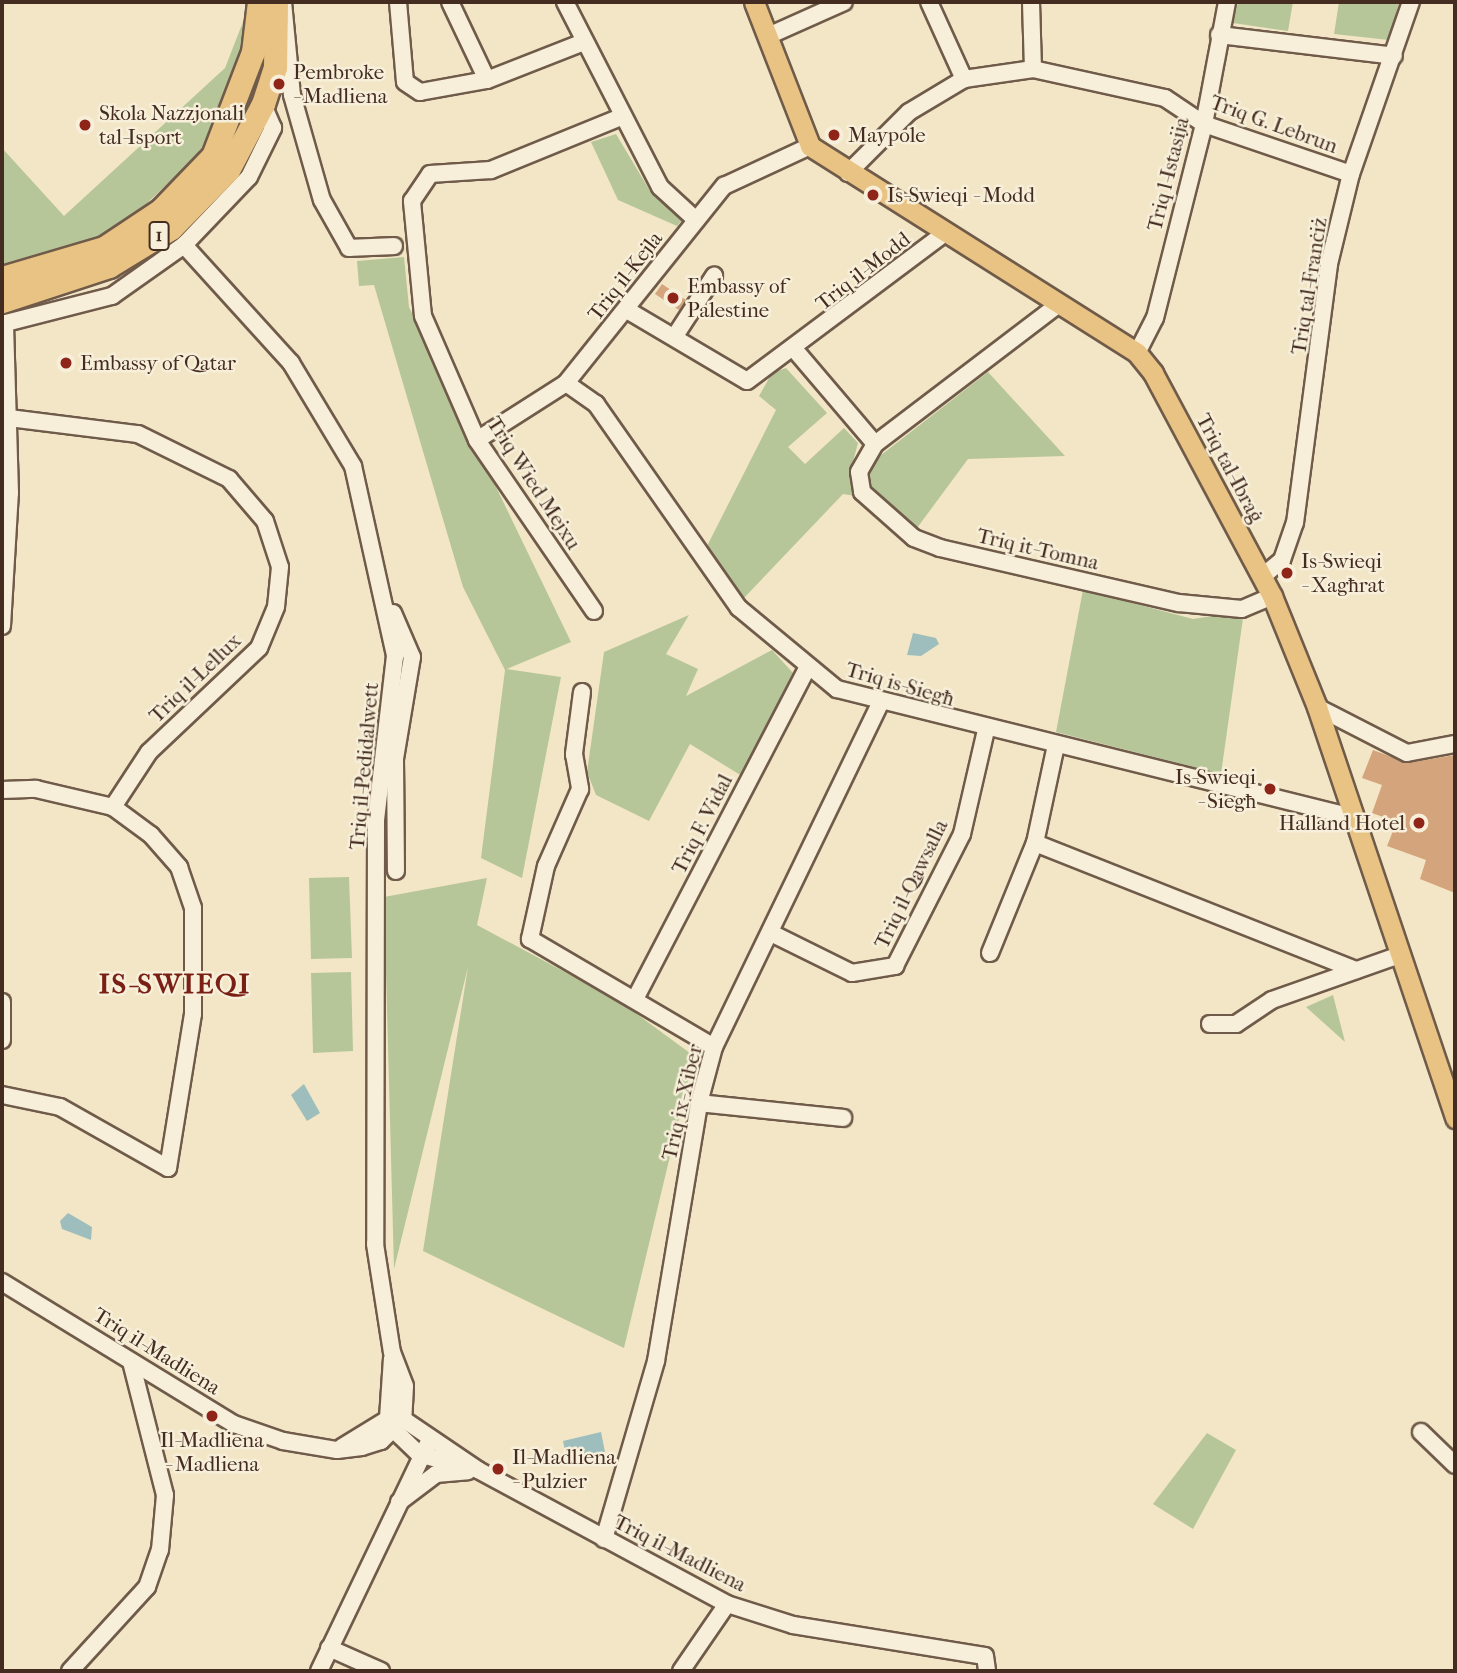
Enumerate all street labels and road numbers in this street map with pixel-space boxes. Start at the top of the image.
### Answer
street label: Triq G. Lebrun [1207,89,1341,159]
street label: Triq l-Istasija [1142,114,1194,234]
street label: Triq tal-Franċiż [1286,216,1332,356]
road number: 1 [148,220,170,252]
street label: Triq il-Kejla [582,226,668,326]
street label: Triq il-Modd [811,226,915,316]
street label: Triq tal-Ibraġ [1191,409,1269,527]
street label: Triq Wied Mejxu [482,412,586,554]
street label: Triq it-Tomna [975,523,1101,575]
street label: Triq il-Lellux [144,628,246,728]
street label: Triq is-Siegħ [843,657,957,711]
street label: Triq il-Pedidalwett [344,681,384,851]
street label: Triq F. Vidal [666,770,738,878]
street label: Triq il-Qawsalla [869,815,953,953]
street label: Triq ix-Xiber [656,1041,708,1163]
street label: Triq il-Madliena [89,1302,225,1400]
street label: Triq il-Madliena [610,1509,750,1597]

